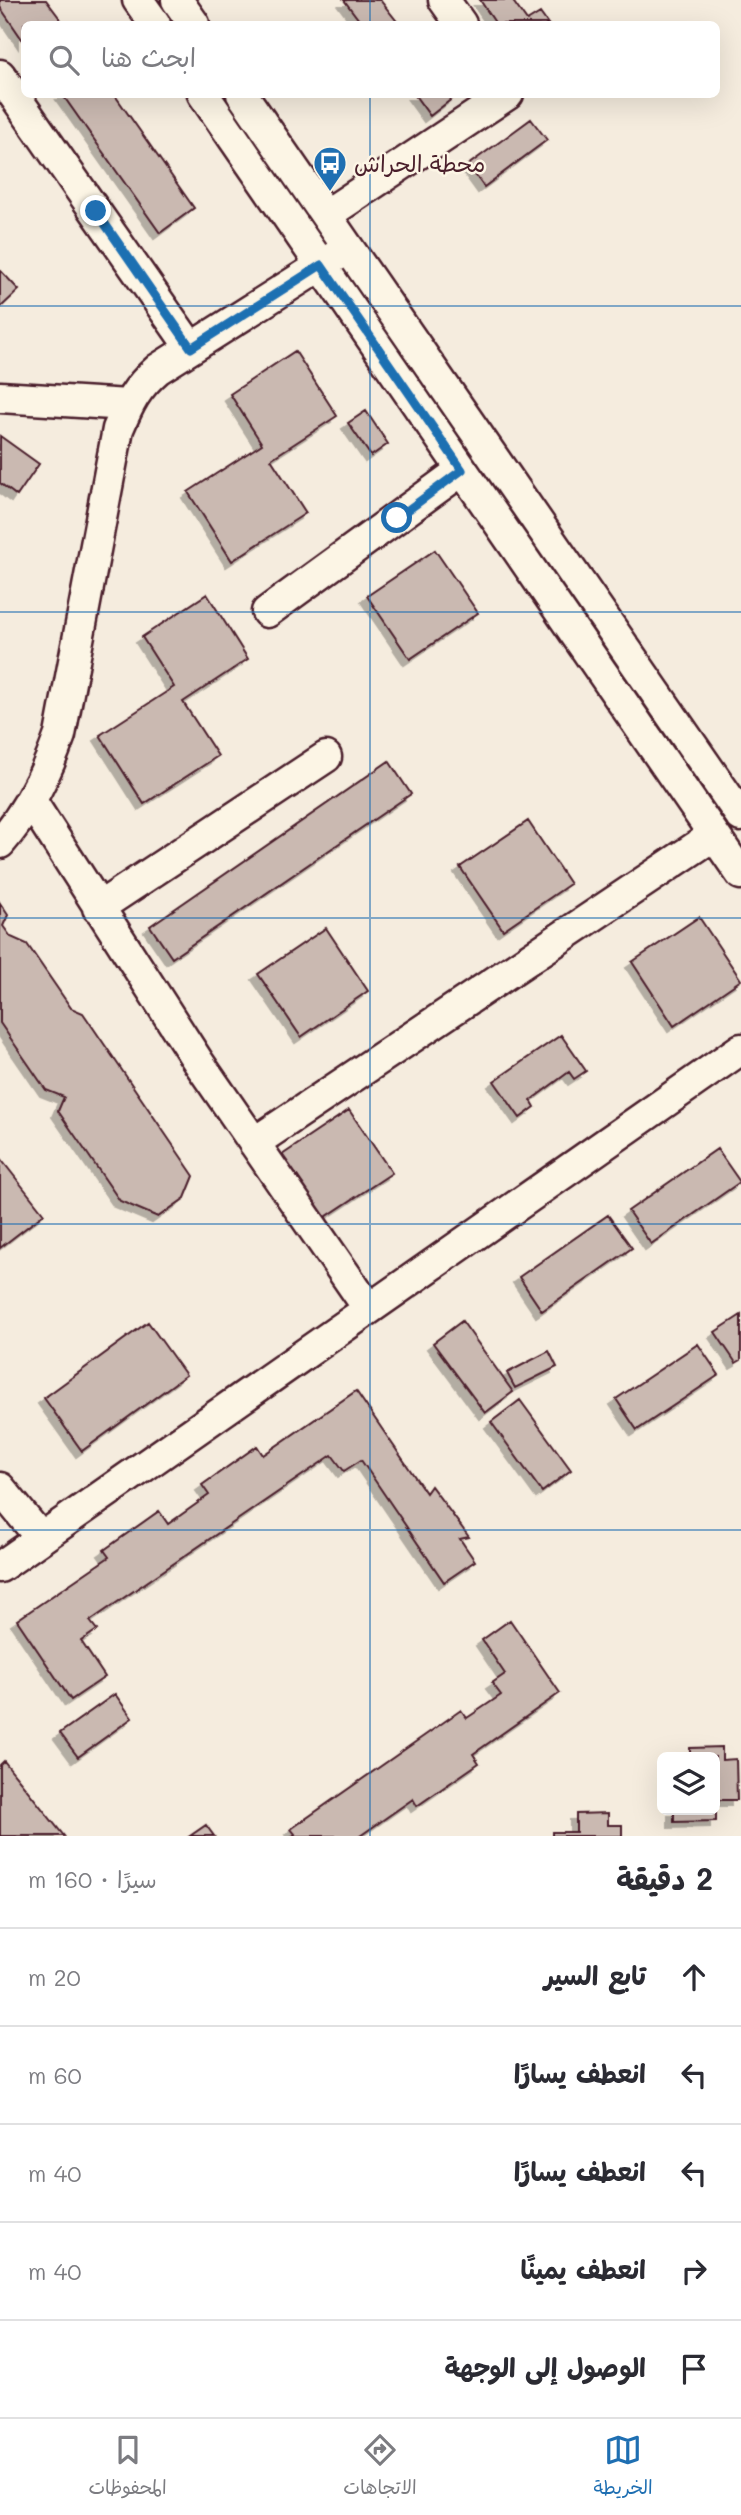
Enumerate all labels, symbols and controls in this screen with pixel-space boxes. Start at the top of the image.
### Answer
search box [21,21,720,98]
text: ابحث هنا [101,40,196,74]
icon: search [45,41,83,79]
bus stop icon: محطة الحراش [311,144,349,193]
place label: محطة الحراش [354,148,485,178]
route end [80,195,111,226]
route start [381,502,412,533]
map controls [657,1752,720,1815]
button: layers [657,1752,720,1815]
text: 2 دقيقة [616,1858,713,1898]
text: سيرًا · 160 m [28,1864,157,1894]
text: تابع السير [544,1958,646,1992]
icon: ahead [675,1958,713,1996]
text: 20 m [28,1962,81,1992]
text: انعطف يسارًا [514,2056,646,2090]
icon: left [675,2056,713,2094]
text: 60 m [28,2060,82,2090]
text: انعطف يسارًا [514,2154,646,2188]
icon: left [675,2154,713,2192]
text: 40 m [28,2158,81,2188]
text: انعطف يمينًا [521,2252,646,2286]
icon: right [675,2252,713,2290]
text: 40 m [28,2256,81,2286]
text: الوصول إلى الوجهة [444,2350,646,2384]
icon: arrive [675,2350,713,2388]
tab: المحفوظات [88,2431,167,2504]
tab: الاتجاهات [343,2431,417,2504]
tab: الخريطة [593,2431,653,2504]

